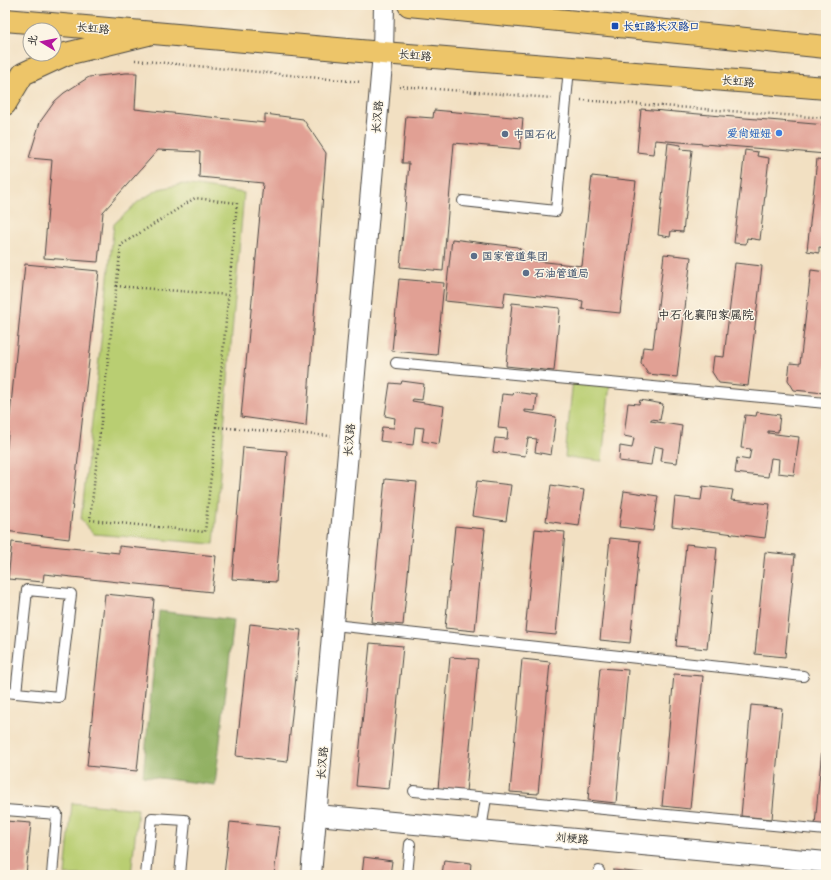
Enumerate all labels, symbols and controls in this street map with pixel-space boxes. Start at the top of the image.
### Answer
place label: 长虹路长汉路口 [623,20,700,33]
street label: 长虹路 [76,21,110,36]
marker: 长虹路长汉路口 [610,21,620,31]
north arrow [22,22,62,62]
text: 北 [25,34,40,47]
street label: 长虹路 [398,48,432,63]
street label: 长虹路 [721,74,755,89]
street label: 长汉路 [370,100,385,134]
place label: 爱尚妞妞 [727,127,771,140]
place label: 中国石化 [513,128,557,141]
marker: 爱尚妞妞 [774,128,784,138]
marker: 中国石化 [500,129,510,139]
place label: 国家管道集团 [482,250,548,263]
marker: 国家管道集团 [469,251,479,261]
place label: 石油管道局 [534,267,589,280]
marker: 石油管道局 [521,268,531,278]
district label: 中石化襄阳家属院 [658,308,754,323]
street label: 长汉路 [342,423,357,457]
street label: 长汉路 [315,746,330,780]
street label: 刘梗路 [555,831,589,846]

